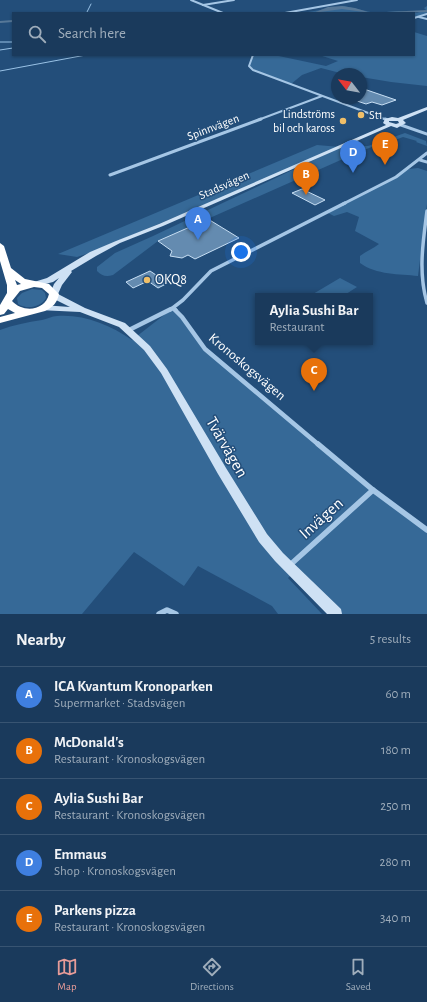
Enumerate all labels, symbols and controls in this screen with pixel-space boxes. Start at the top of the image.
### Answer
search box [12,12,415,56]
icon: search [26,23,48,45]
text: Search here [58,26,126,41]
north arrow [331,68,367,104]
place label: Lindströms bil och kaross [273,108,335,134]
place label: St1 [369,109,383,121]
marker: St1 [356,110,366,120]
street label: Spinnvägen [185,112,241,142]
marker: Lindströms bil och kaross [338,116,348,126]
pin: E [372,132,398,165]
pin: D [340,140,366,173]
pin: B [293,162,319,195]
street label: Stadsvägen [197,169,251,201]
pin: A [185,207,211,240]
your location [231,242,251,262]
place label: OKQ8 [155,273,187,287]
marker: OKQ8 [142,275,152,285]
popup [255,293,373,345]
text: Aylia Sushi Bar [270,303,358,318]
text: Restaurant [270,321,325,334]
street label: Kronoskogsvägen [206,331,288,403]
pin: C [301,358,327,391]
street label: Tvärvägen [203,414,251,480]
street label: Invägen [296,494,346,542]
text: Nearby [16,631,66,648]
text: 5 results [370,633,411,646]
text: ICA Kvantum Kronoparken [54,679,213,694]
text: A [25,688,33,701]
text: 60 m [385,688,411,701]
text: Supermarket · Stadsvägen [54,697,185,710]
text: McDonald's [54,735,124,750]
text: B [25,744,33,757]
text: 180 m [381,744,411,757]
text: Restaurant · Kronoskogsvägen [54,753,205,766]
text: Aylia Sushi Bar [54,791,143,806]
text: C [26,800,32,813]
text: 250 m [380,800,411,813]
text: Restaurant · Kronoskogsvägen [54,809,205,822]
text: Emmaus [54,847,106,862]
text: D [25,856,33,869]
text: 280 m [380,856,411,869]
text: Shop · Kronoskogsvägen [54,865,176,878]
text: Parkens pizza [54,903,136,918]
text: E [26,912,32,925]
text: 340 m [380,912,411,925]
text: Restaurant · Kronoskogsvägen [54,921,205,934]
tab: Map [56,956,78,993]
tab: Directions [190,956,234,993]
tab: Saved [346,956,371,993]

